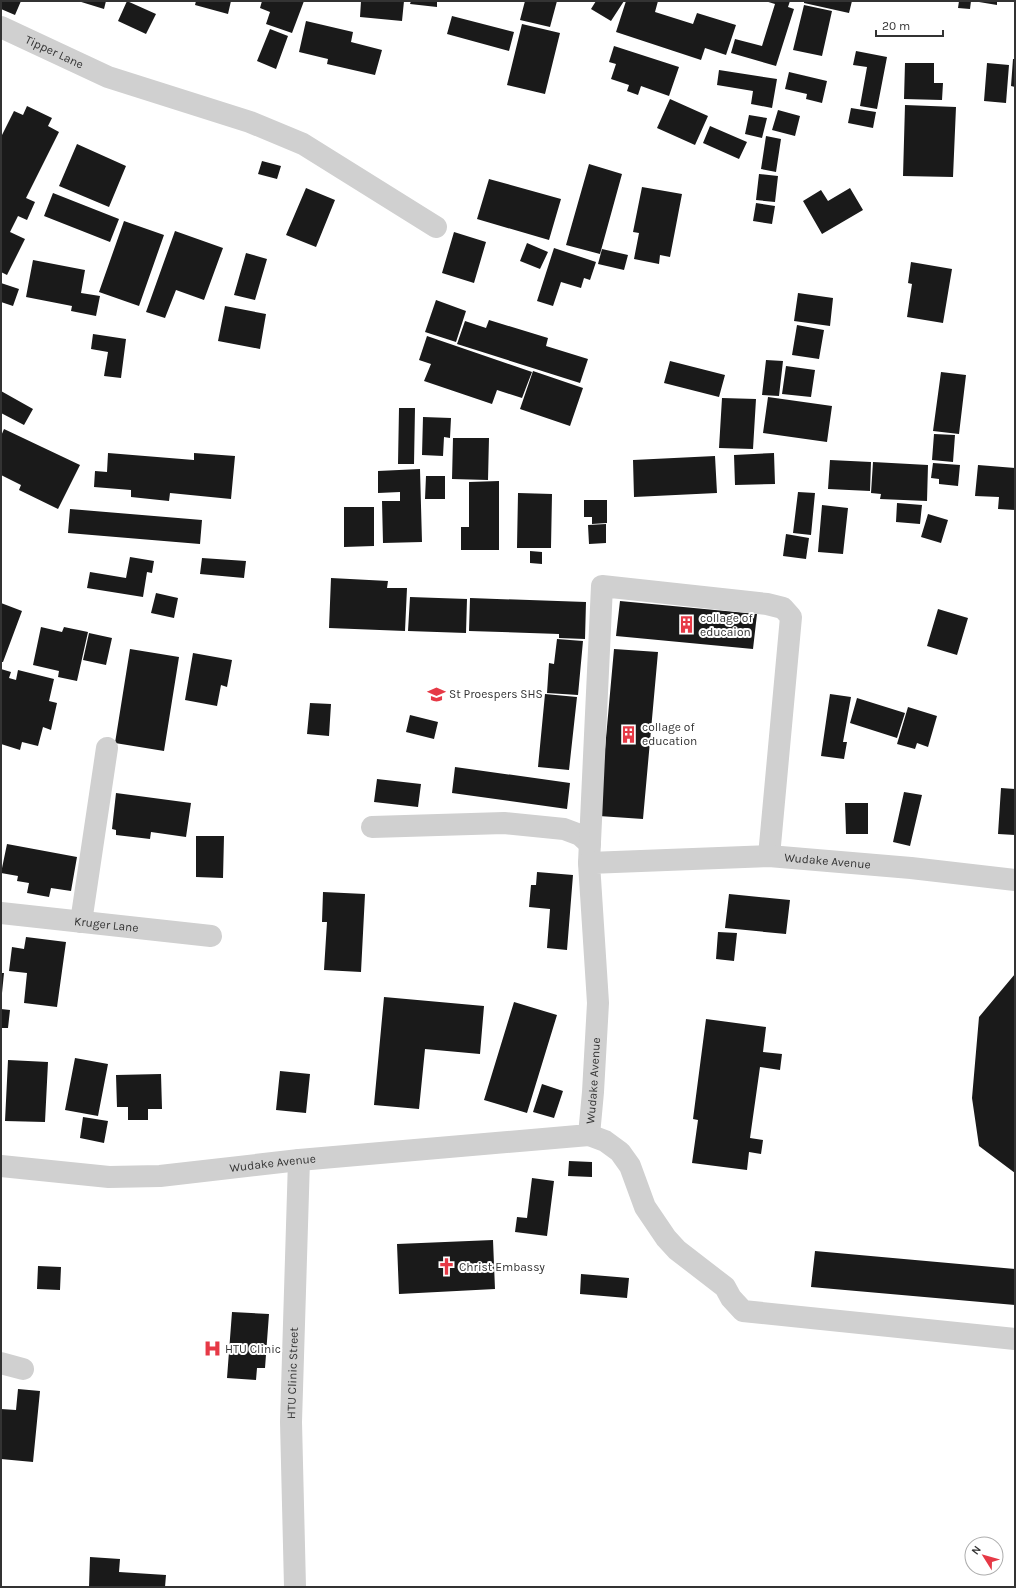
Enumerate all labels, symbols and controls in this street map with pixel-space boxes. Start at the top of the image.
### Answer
scale bar [876,12,943,38]
text: 20 m [882,19,910,33]
street label: Tipper Lane [23,32,86,72]
place label: collage of educaion [700,611,753,639]
building icon: collage of educaion [677,615,697,635]
school or university icon: St Proespers SHS [426,684,446,704]
place label: St Proespers SHS [449,687,543,701]
place label: collage of education [642,720,697,748]
building icon: collage of education [619,724,639,744]
street label: Wudake Avenue [784,850,871,872]
street label: Kruger Lane [73,914,139,935]
street label: Wudake Avenue [583,1037,603,1125]
street label: Wudake Avenue [229,1152,316,1175]
church icon: Christ Embassy [436,1257,456,1277]
place label: Christ Embassy [459,1260,545,1274]
street label: HTU Clinic Street [284,1326,301,1419]
hospital icon: HTU Clinic [202,1339,222,1359]
place label: HTU Clinic [225,1342,281,1356]
north arrow [964,1536,1004,1576]
text: N [969,1543,984,1557]

